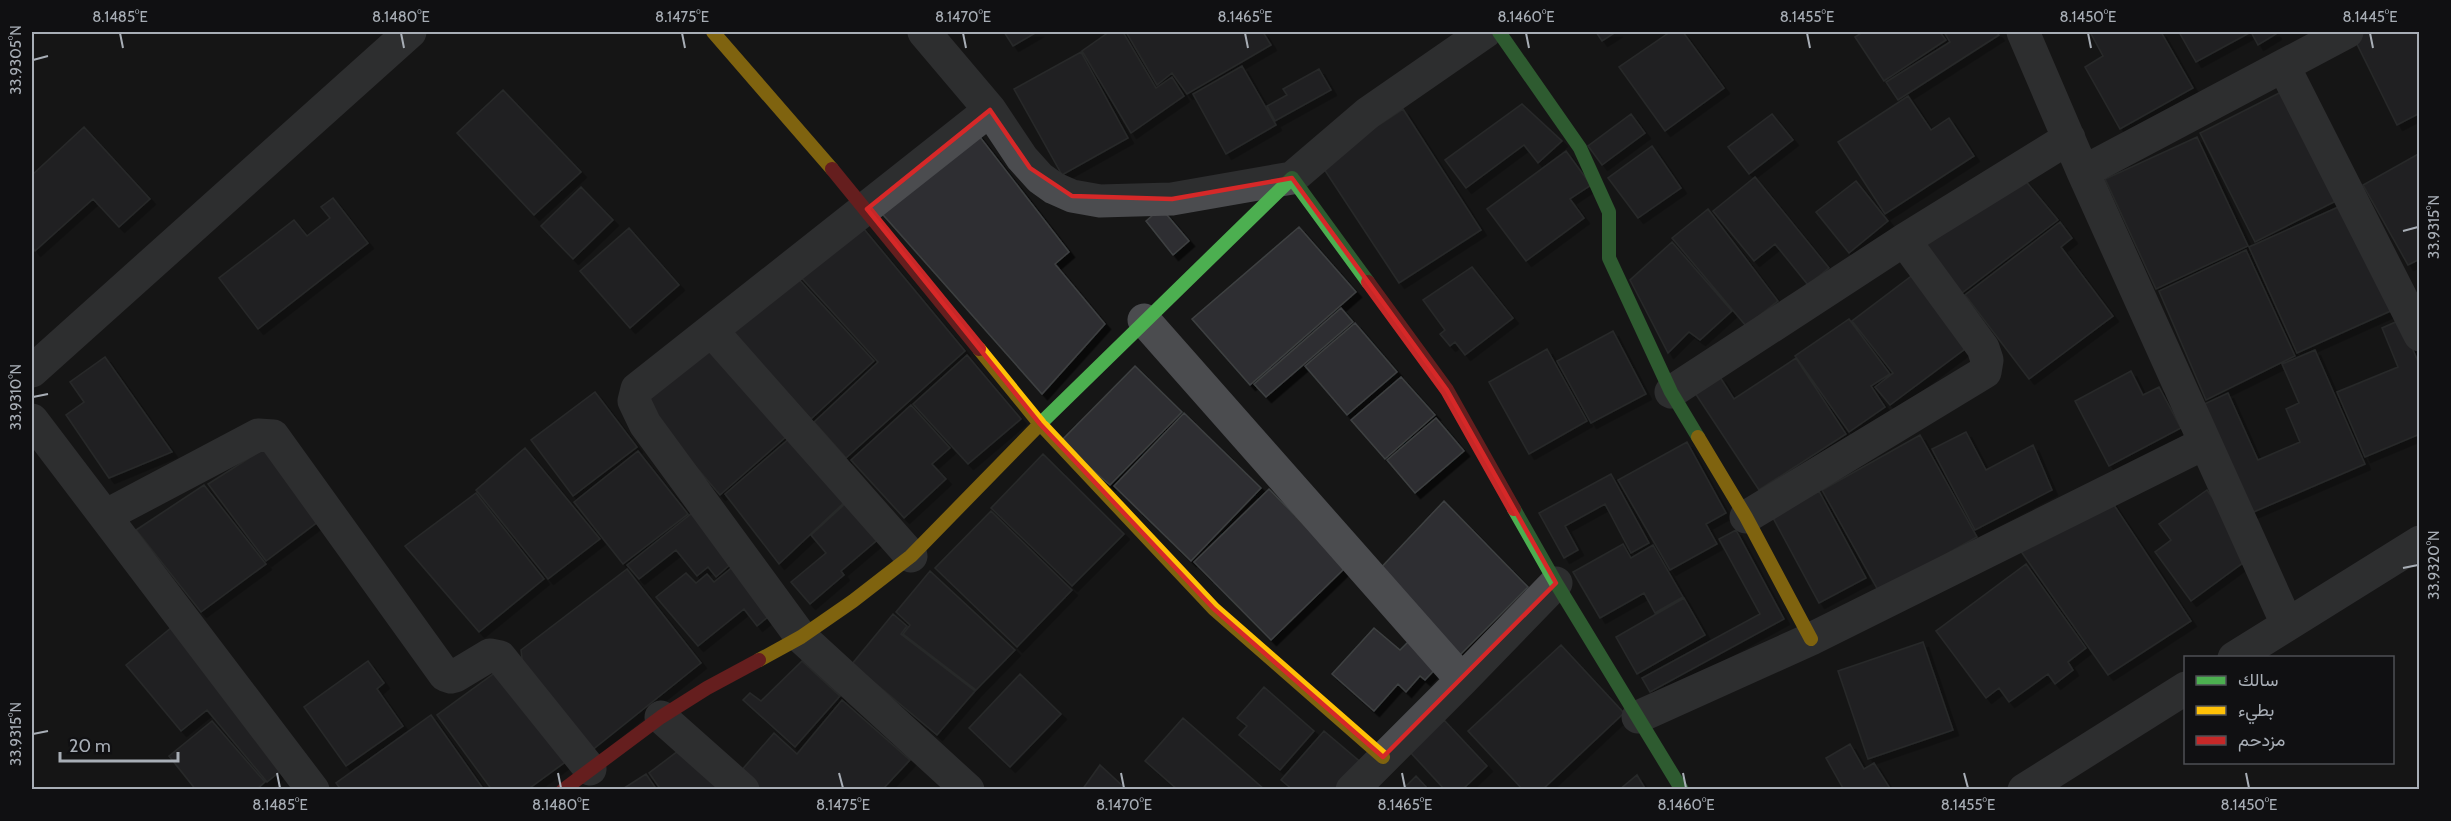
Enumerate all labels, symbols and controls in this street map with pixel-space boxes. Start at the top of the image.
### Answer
text: 8.1485°E [92,8,148,26]
text: 8.1480°E [372,8,430,26]
text: 8.1475°E [655,8,709,26]
text: 8.1470°E [935,8,991,26]
text: 8.1465°E [1218,8,1272,26]
text: 8.1460°E [1497,8,1555,26]
text: 8.1455°E [1780,8,1834,26]
text: 8.1450°E [2060,8,2116,26]
text: 8.1445°E [2342,8,2398,26]
text: 33.9305°N [7,25,25,95]
text: 33.9315°N [2425,195,2443,259]
text: 33.9310°N [7,364,25,430]
text: 33.9320°N [2425,530,2443,600]
legend [2184,656,2394,764]
text: سالك [2238,669,2278,691]
text: بطيء [2238,699,2274,725]
text: 33.9315°N [7,702,25,766]
scale bar [60,725,178,763]
text: مزدحم [2238,729,2285,752]
text: 20 m [69,735,111,757]
text: 8.1485°E [252,796,308,814]
text: 8.1480°E [532,796,590,814]
text: 8.1475°E [816,796,870,814]
text: 8.1470°E [1096,796,1152,814]
text: 8.1465°E [1378,796,1432,814]
text: 8.1460°E [1657,796,1715,814]
text: 8.1455°E [1941,796,1995,814]
text: 8.1450°E [2221,796,2277,814]

